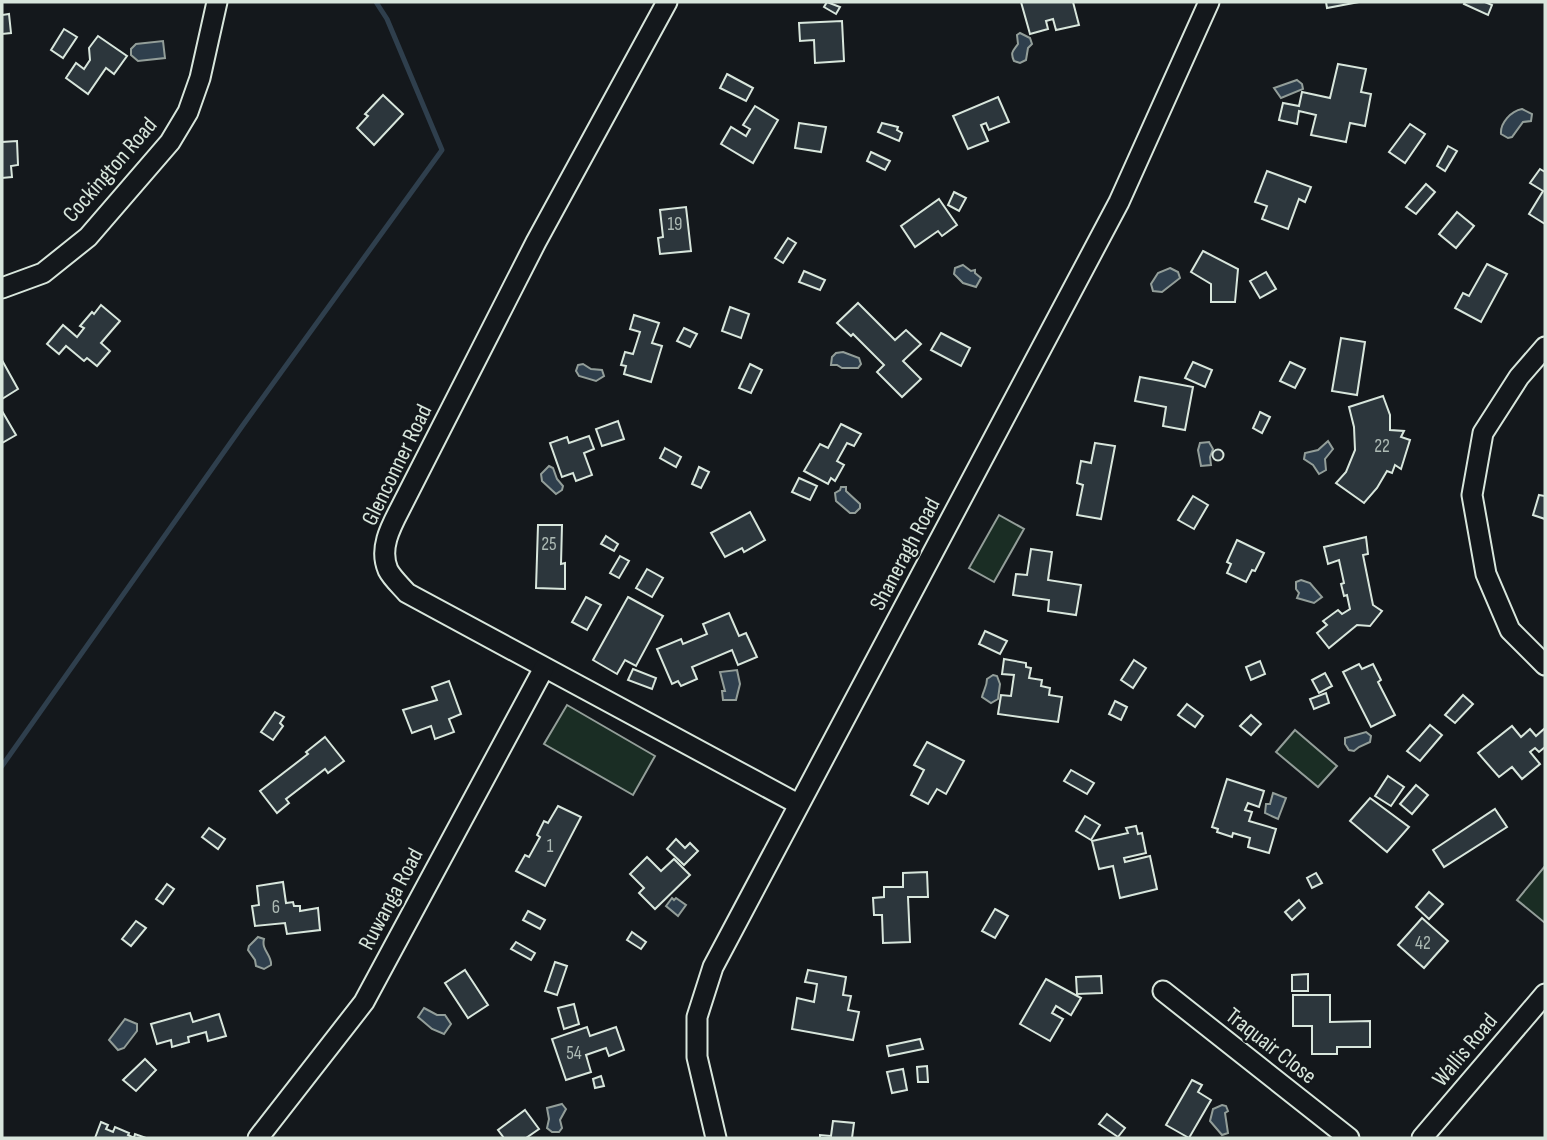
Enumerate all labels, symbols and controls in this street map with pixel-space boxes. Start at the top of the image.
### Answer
street label: Cockington Road [57,112,163,228]
house number: 19 [667,213,683,236]
street label: Glenconner Road [356,400,438,530]
house number: 22 [1374,435,1390,458]
street label: Shaneragh Road [864,493,946,615]
house number: 25 [541,533,557,556]
house number: 1 [547,835,554,858]
street label: Ruwanga Road [353,843,429,955]
house number: 6 [272,896,280,919]
house number: 42 [1415,932,1431,955]
street label: Traquair Close [1220,1002,1322,1090]
street label: Wallis Road [1426,1008,1504,1092]
house number: 54 [566,1042,582,1065]

